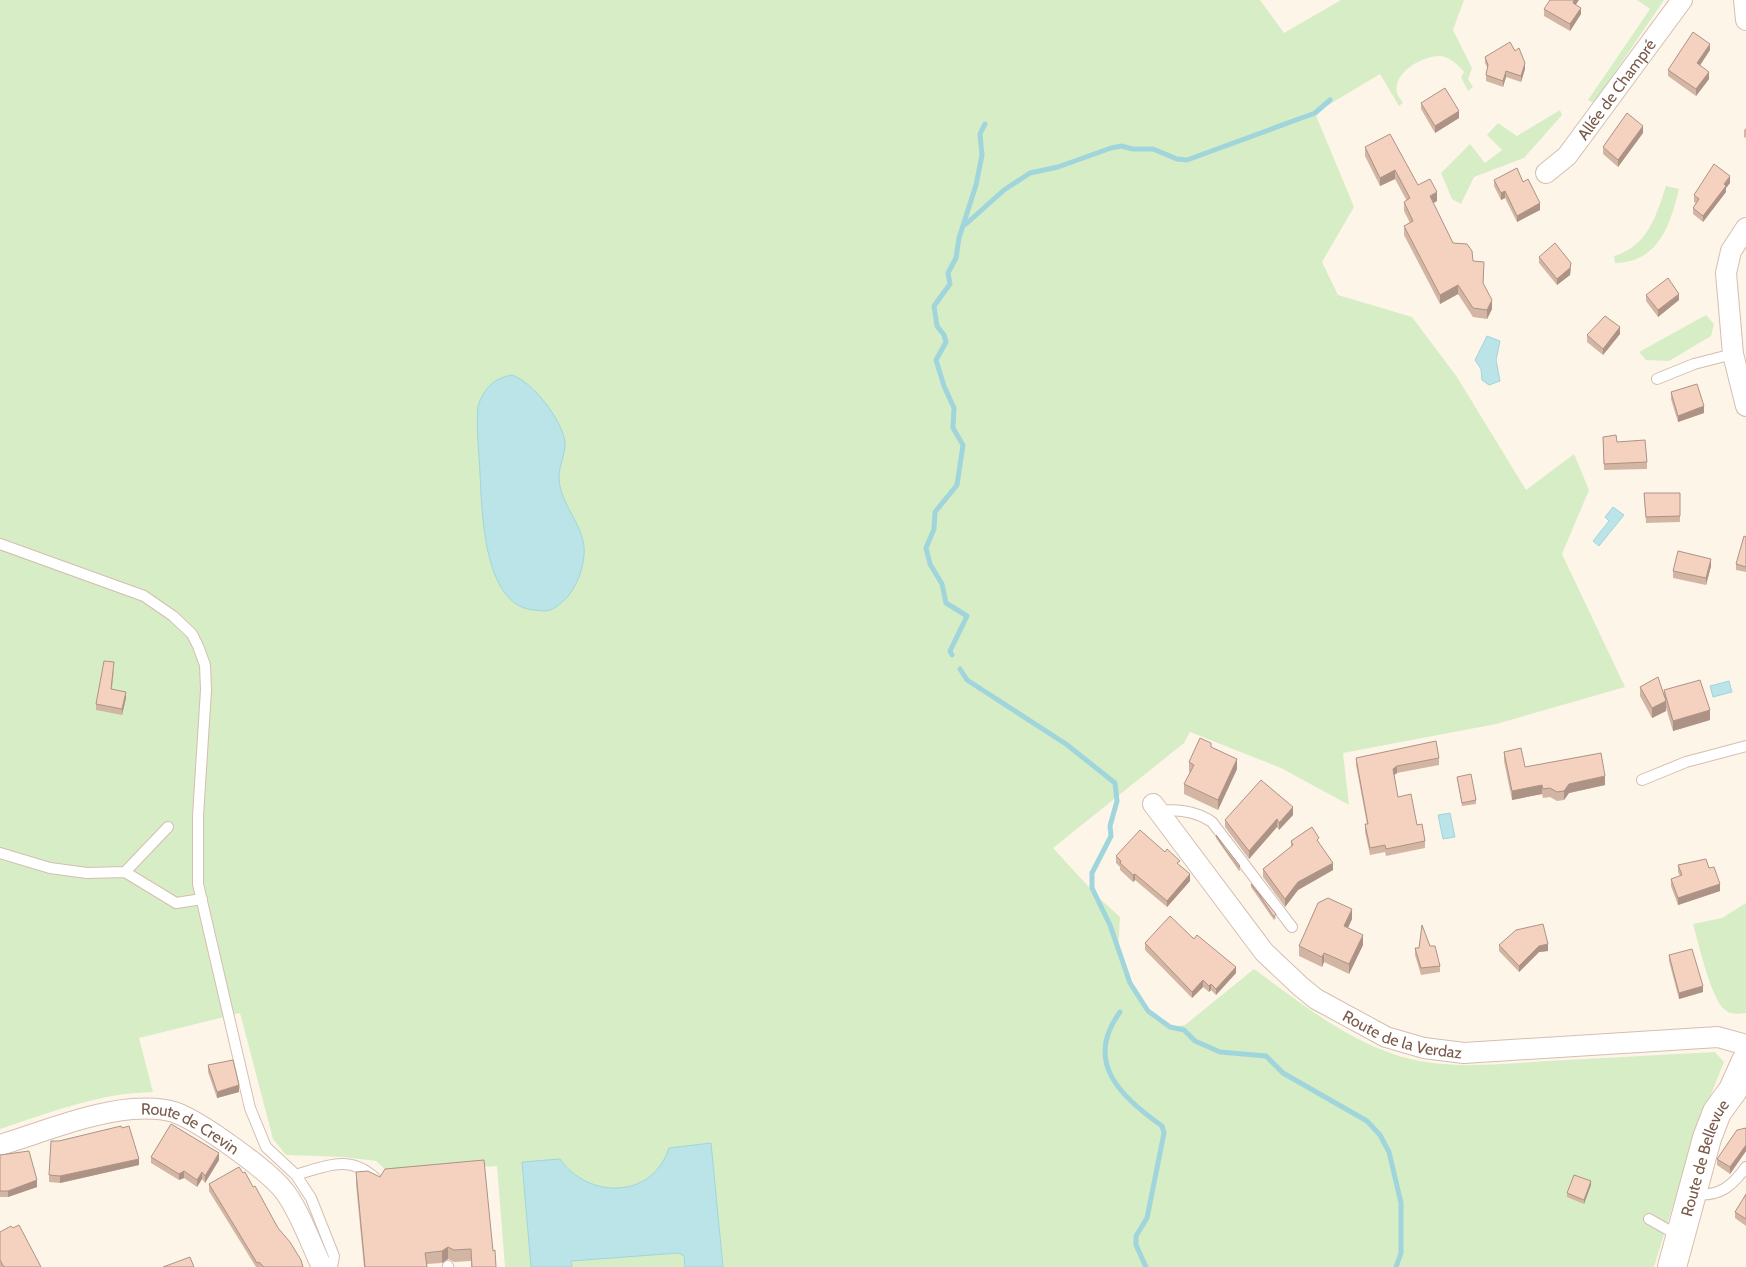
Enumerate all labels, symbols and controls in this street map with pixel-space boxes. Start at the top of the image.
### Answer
street label: Allée de Champré [1573,35,1660,144]
street label: Route de la Verdaz [1339,1006,1464,1063]
street label: Route de Bellevue [1677,1096,1733,1219]
street label: Route de Crevin [141,1099,243,1159]

